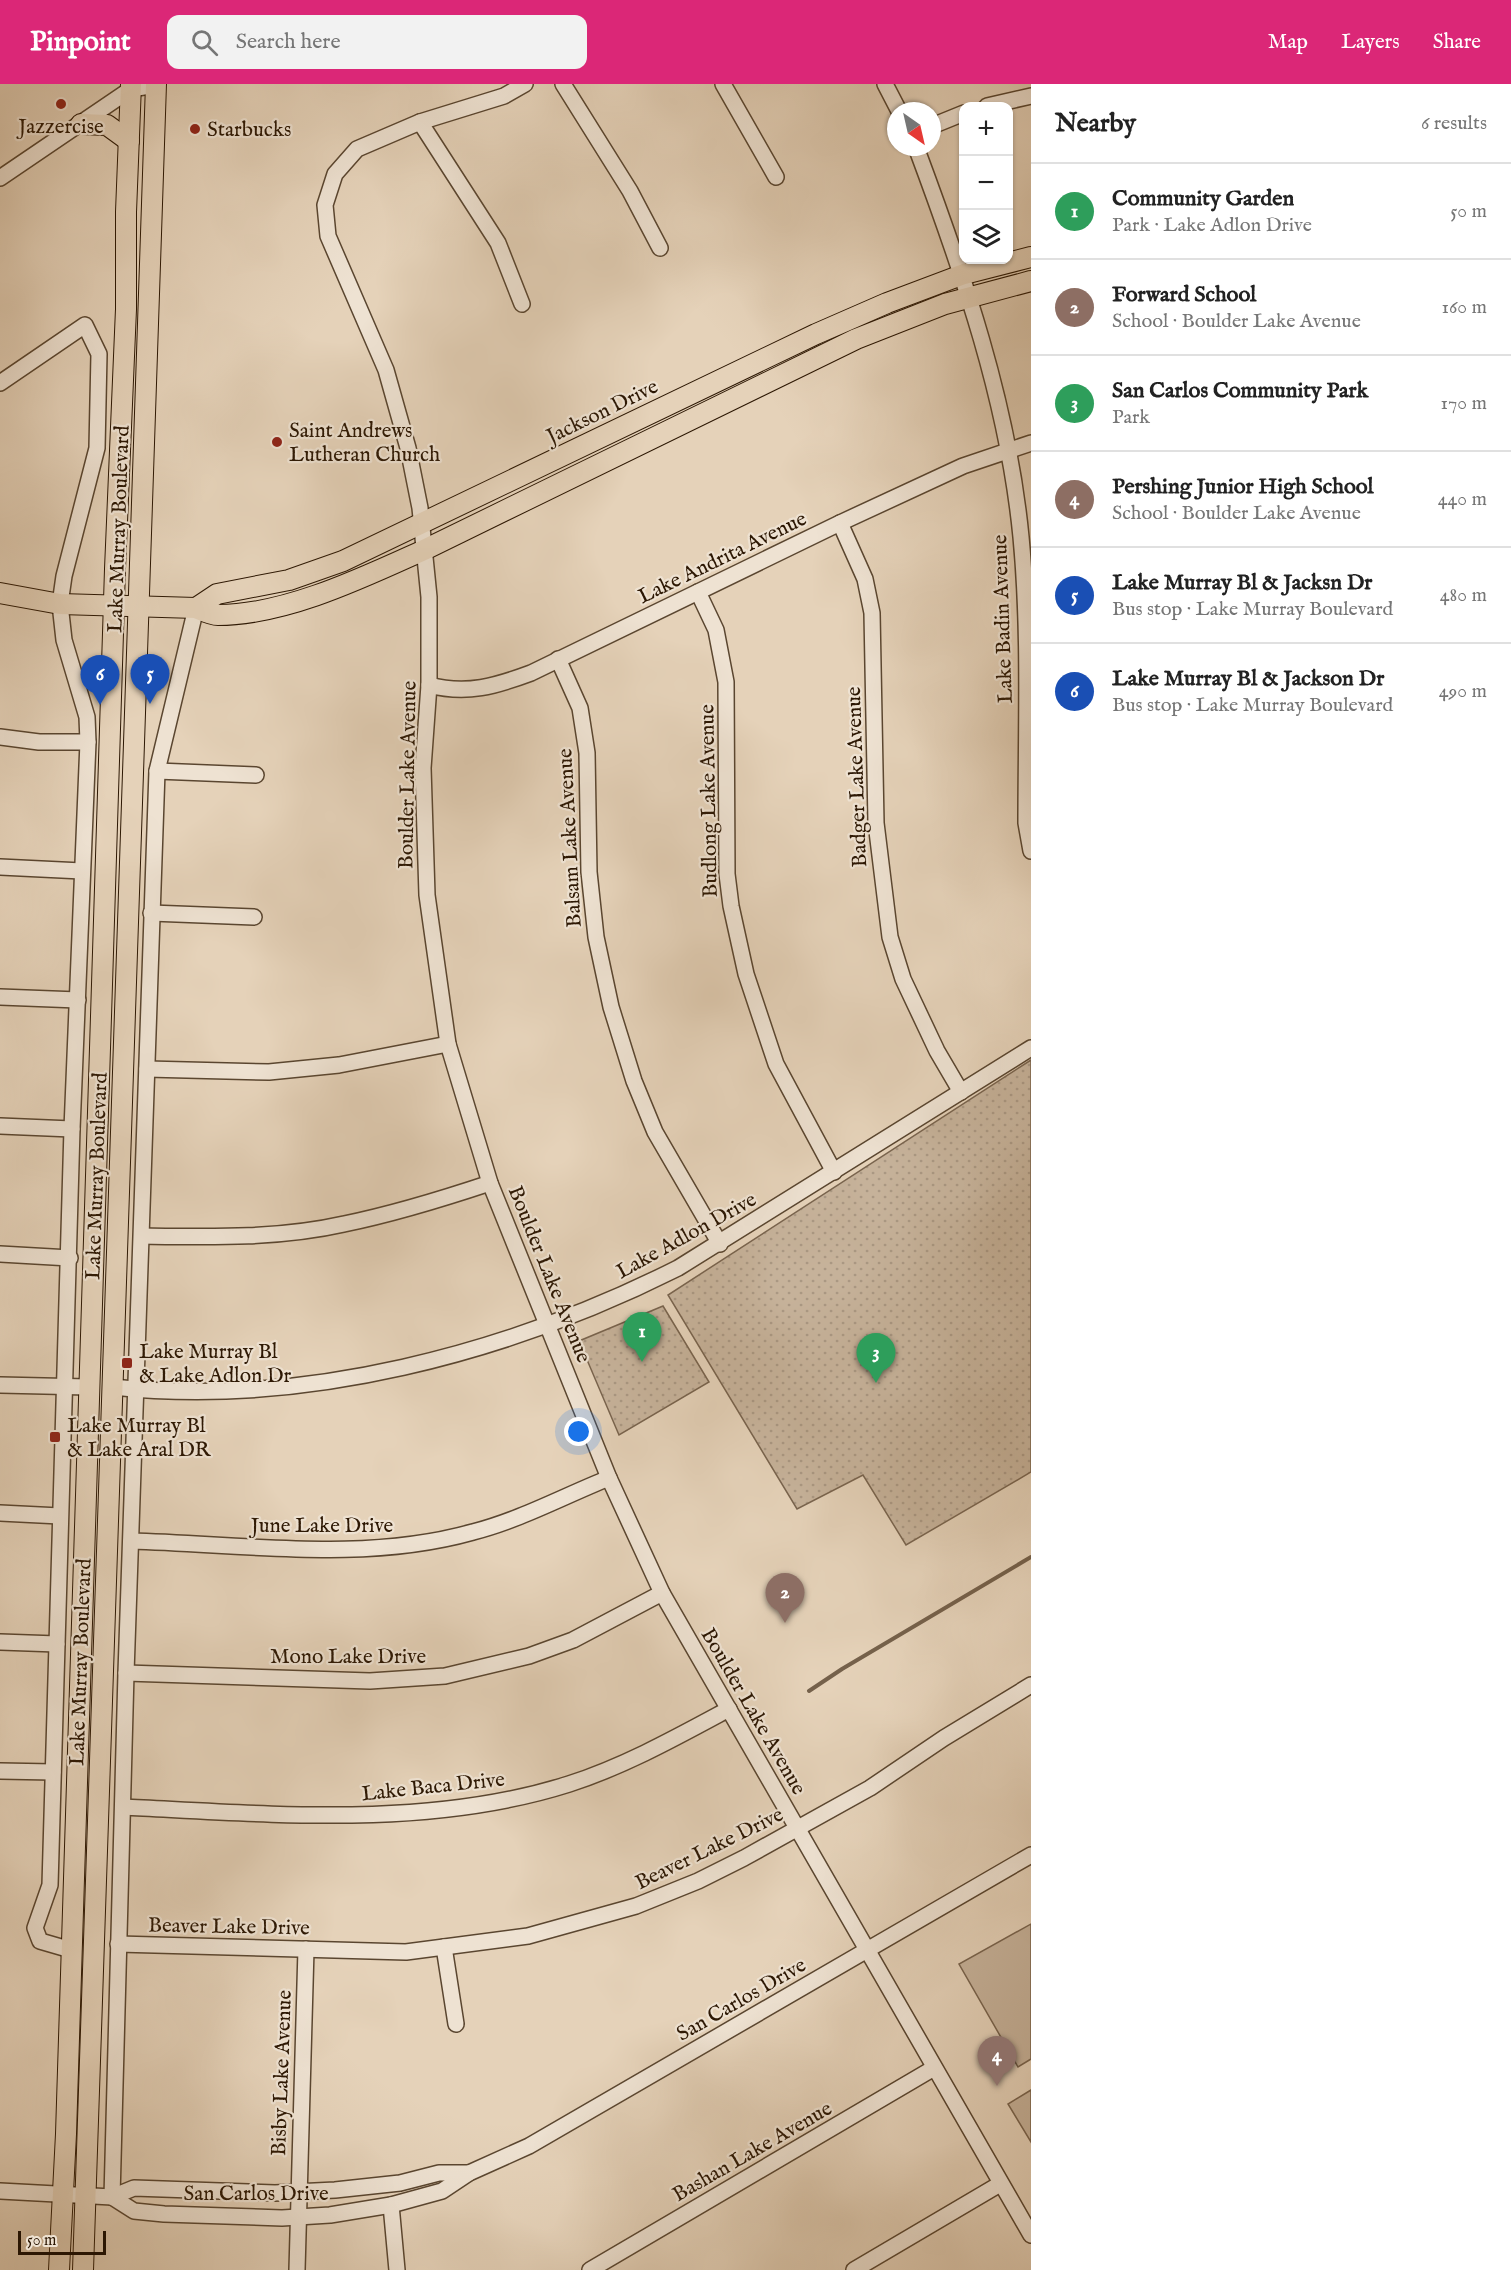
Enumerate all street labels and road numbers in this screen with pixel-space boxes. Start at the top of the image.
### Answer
street label: Jackson Drive [541,374,663,452]
street label: Lake Murray Boulevard [102,424,137,633]
street label: Lake Andrita Avenue [634,506,812,611]
street label: Lake Badin Avenue [987,534,1020,704]
street label: Boulder Lake Avenue [393,680,424,869]
street label: Badger Lake Avenue [841,686,874,868]
street label: Budlong Lake Avenue [694,704,725,898]
street label: Balsam Lake Avenue [552,747,589,928]
street label: Lake Murray Boulevard [80,1071,115,1280]
street label: Boulder Lake Avenue [501,1182,597,1367]
street label: Lake Adlon Drive [612,1186,762,1286]
street label: June Lake Drive [249,1513,394,1540]
street label: Lake Murray Boulevard [64,1557,99,1766]
street label: Boulder Lake Avenue [694,1623,812,1800]
street label: Mono Lake Drive [270,1644,426,1671]
street label: Lake Baca Drive [360,1767,506,1808]
street label: Beaver Lake Drive [631,1802,789,1897]
street label: Beaver Lake Drive [148,1913,310,1942]
street label: San Carlos Drive [672,1952,812,2048]
street label: Bisby Lake Avenue [266,1989,299,2157]
street label: Bashan Lake Avenue [668,2095,838,2209]
street label: San Carlos Drive [183,2181,329,2208]

